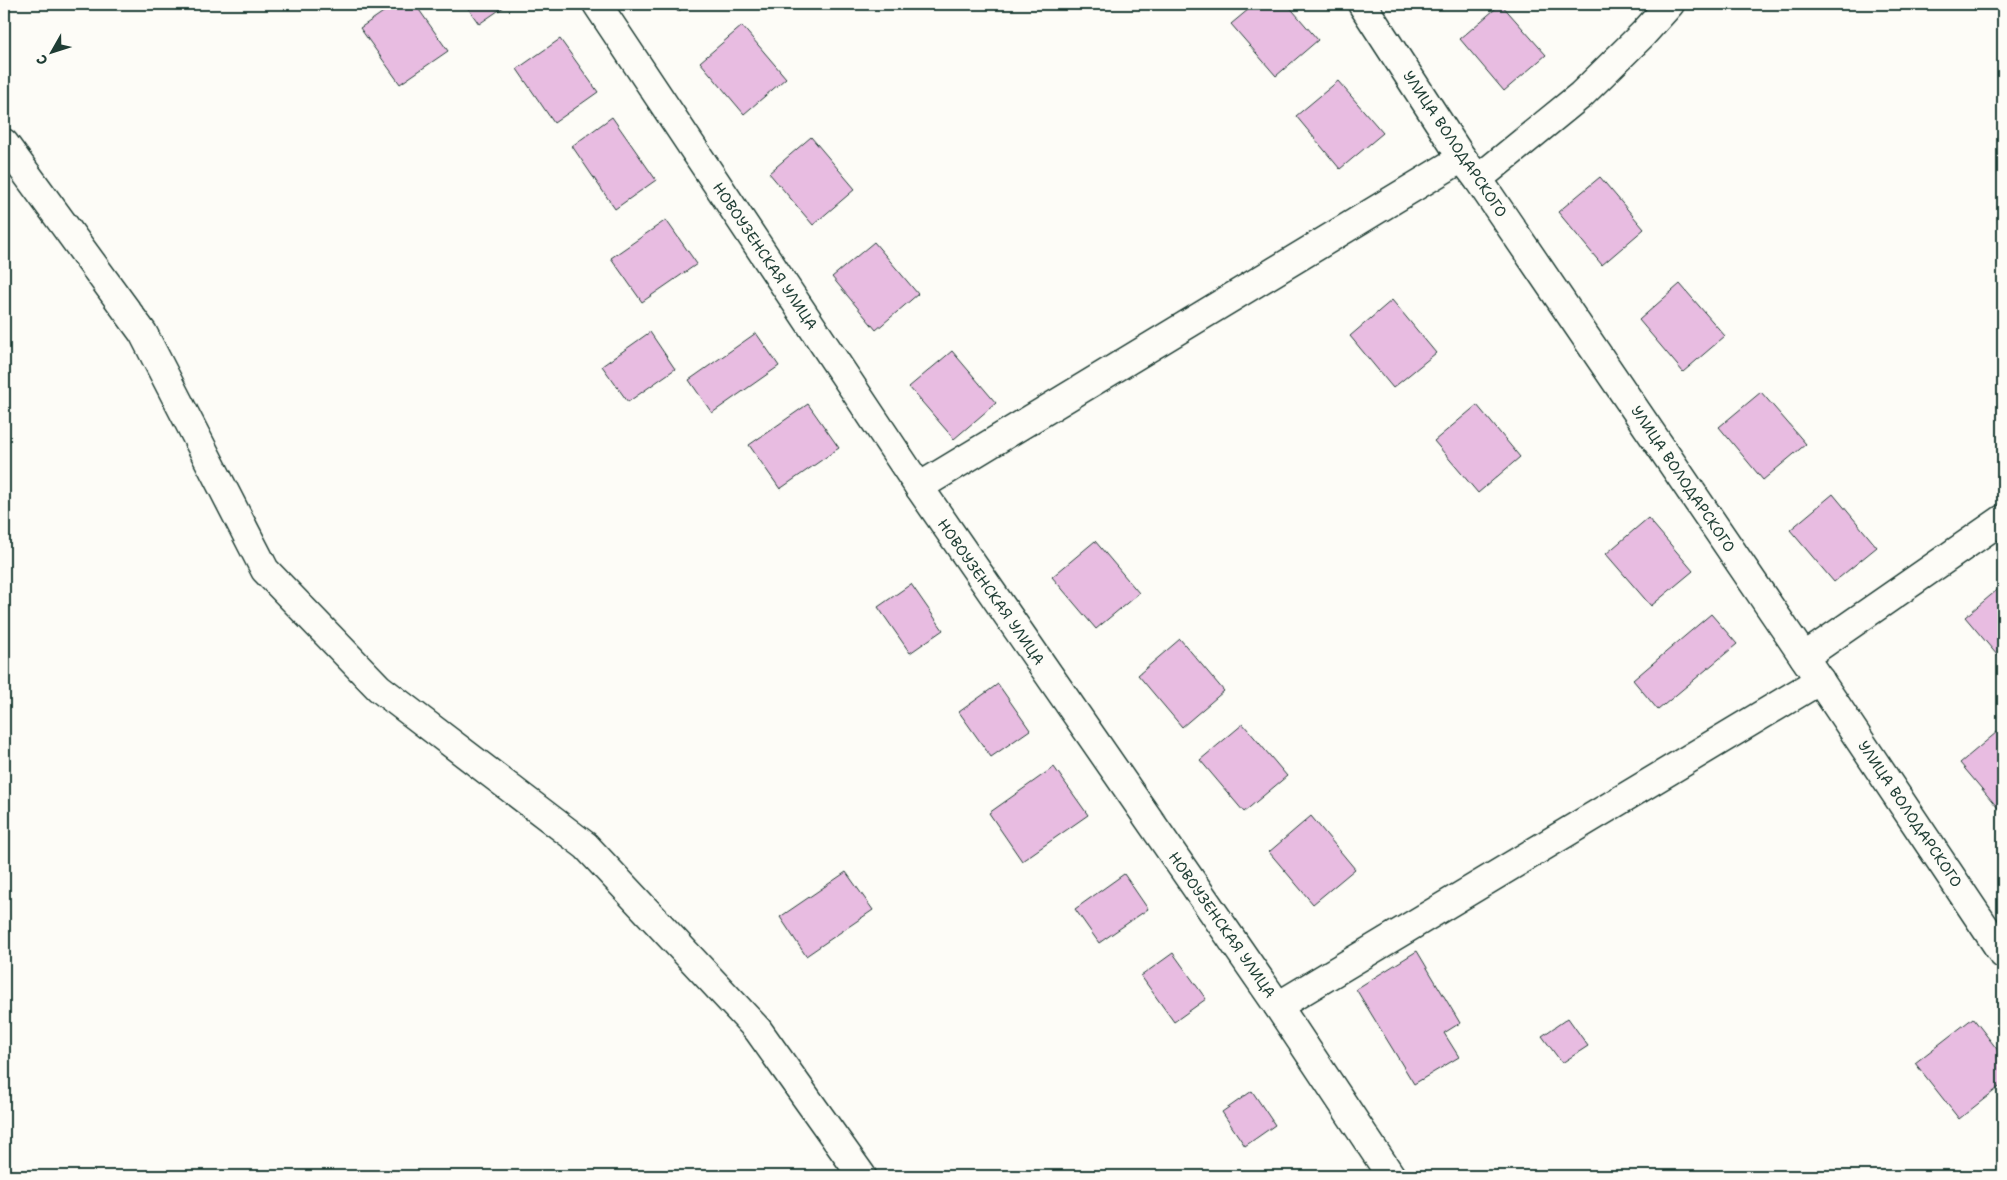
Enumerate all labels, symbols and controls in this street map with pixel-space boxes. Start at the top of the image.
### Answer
north arrow [28,28,78,78]
text: С [32,51,52,69]
street label: УЛИЦА ВОЛОДАРСКОГО [1398,67,1512,221]
street label: НОВОУЗЕНСКАЯ УЛИЦА [708,178,822,334]
street label: УЛИЦА ВОЛОДАРСКОГО [1626,402,1740,556]
street label: НОВОУЗЕНСКАЯ УЛИЦА [933,515,1049,669]
street label: УЛИЦА ВОЛОДАРСКОГО [1853,737,1967,891]
street label: НОВОУЗЕНСКАЯ УЛИЦА [1164,848,1280,1002]

